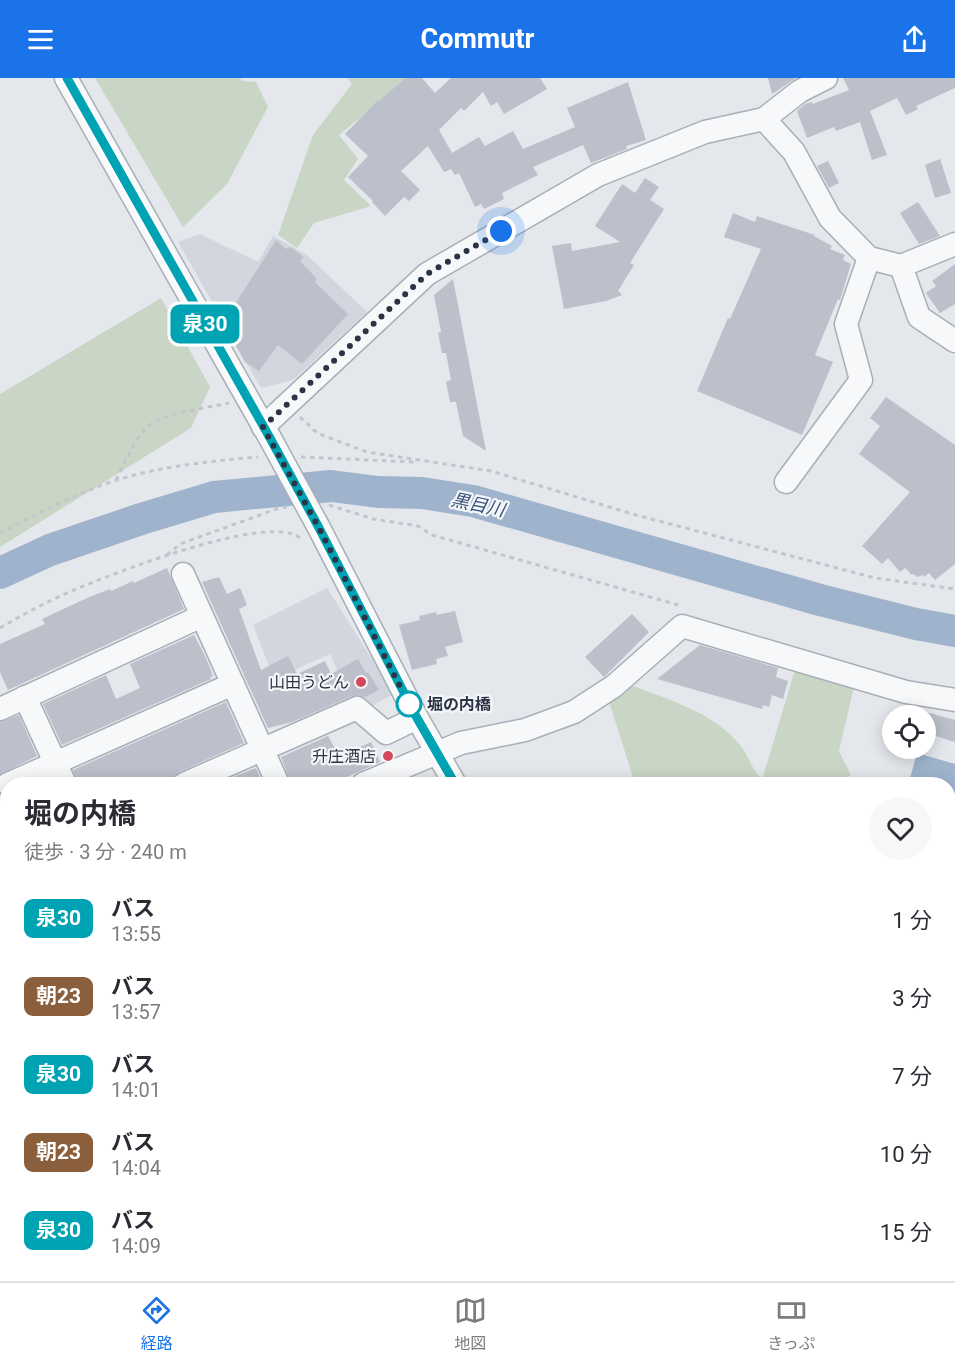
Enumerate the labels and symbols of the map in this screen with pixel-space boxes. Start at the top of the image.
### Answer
your location [486,216,516,246]
line badge: 泉30 [170,304,240,344]
water label: 黒目川 [450,489,509,521]
place label: 山田うどん [269,673,349,692]
marker: 山田うどん [354,675,368,689]
marker: 堀の内橋 [396,691,422,717]
place label: 堀の内橋 [427,695,491,714]
place label: 升庄酒店 [312,747,376,766]
marker: 升庄酒店 [381,749,395,763]

